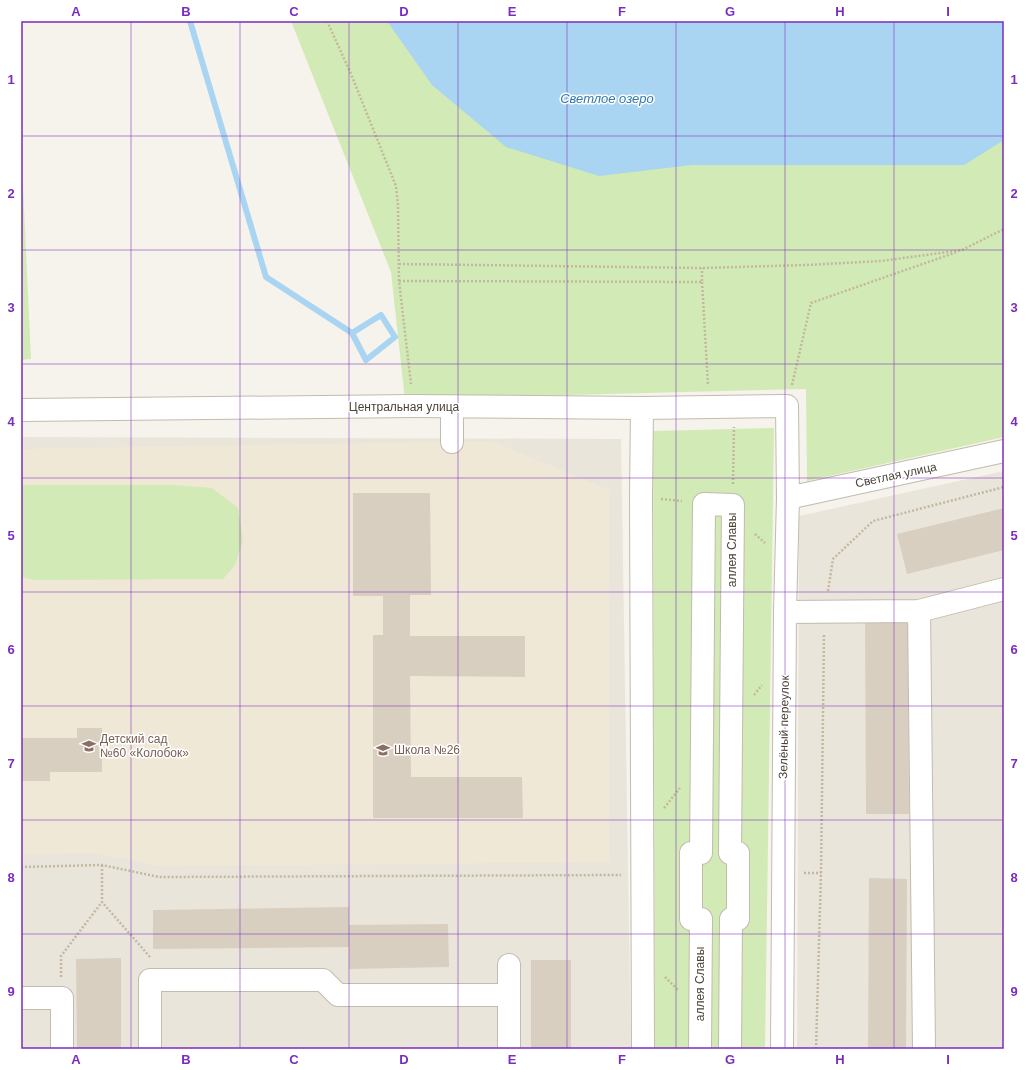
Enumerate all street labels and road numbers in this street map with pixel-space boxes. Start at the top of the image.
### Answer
street label: Центральная улица [349,400,460,414]
street label: Светлая улица [854,459,938,490]
street label: аллея Славы [725,513,739,587]
street label: Зелёный переулок [776,674,792,779]
street label: аллея Славы [693,947,707,1021]

